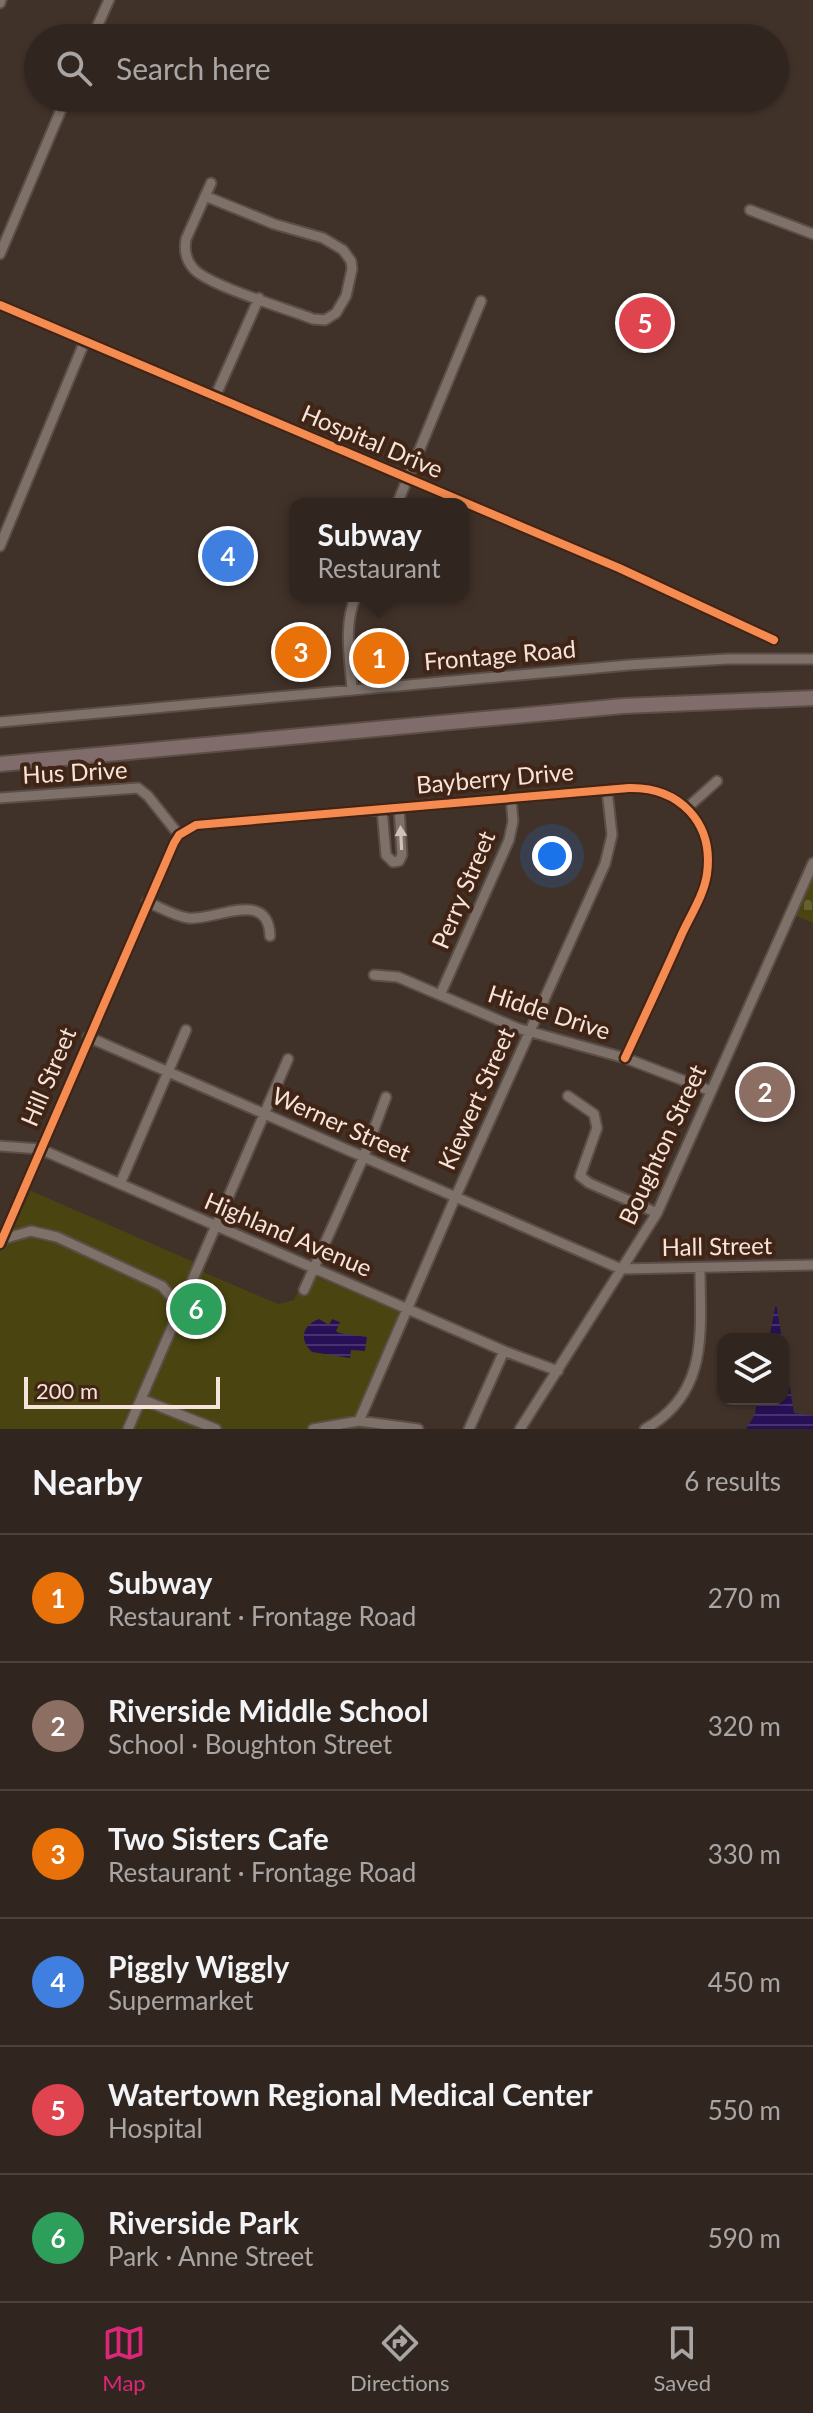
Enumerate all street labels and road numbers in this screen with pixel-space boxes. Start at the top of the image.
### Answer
street label: Hospital Drive [298,398,448,483]
street label: Frontage Road [423,633,577,676]
street label: Hus Drive [22,754,128,789]
street label: Bayberry Drive [415,756,575,799]
street label: Perry Street [425,826,501,953]
street label: Hidde Drive [485,978,614,1045]
street label: Hill Street [14,1022,82,1130]
street label: Kiewert Street [431,1023,520,1174]
street label: Boughton Street [612,1060,711,1229]
street label: Werner Street [268,1080,416,1167]
street label: Highland Avenue [201,1185,377,1282]
street label: Hall Street [661,1230,773,1261]

